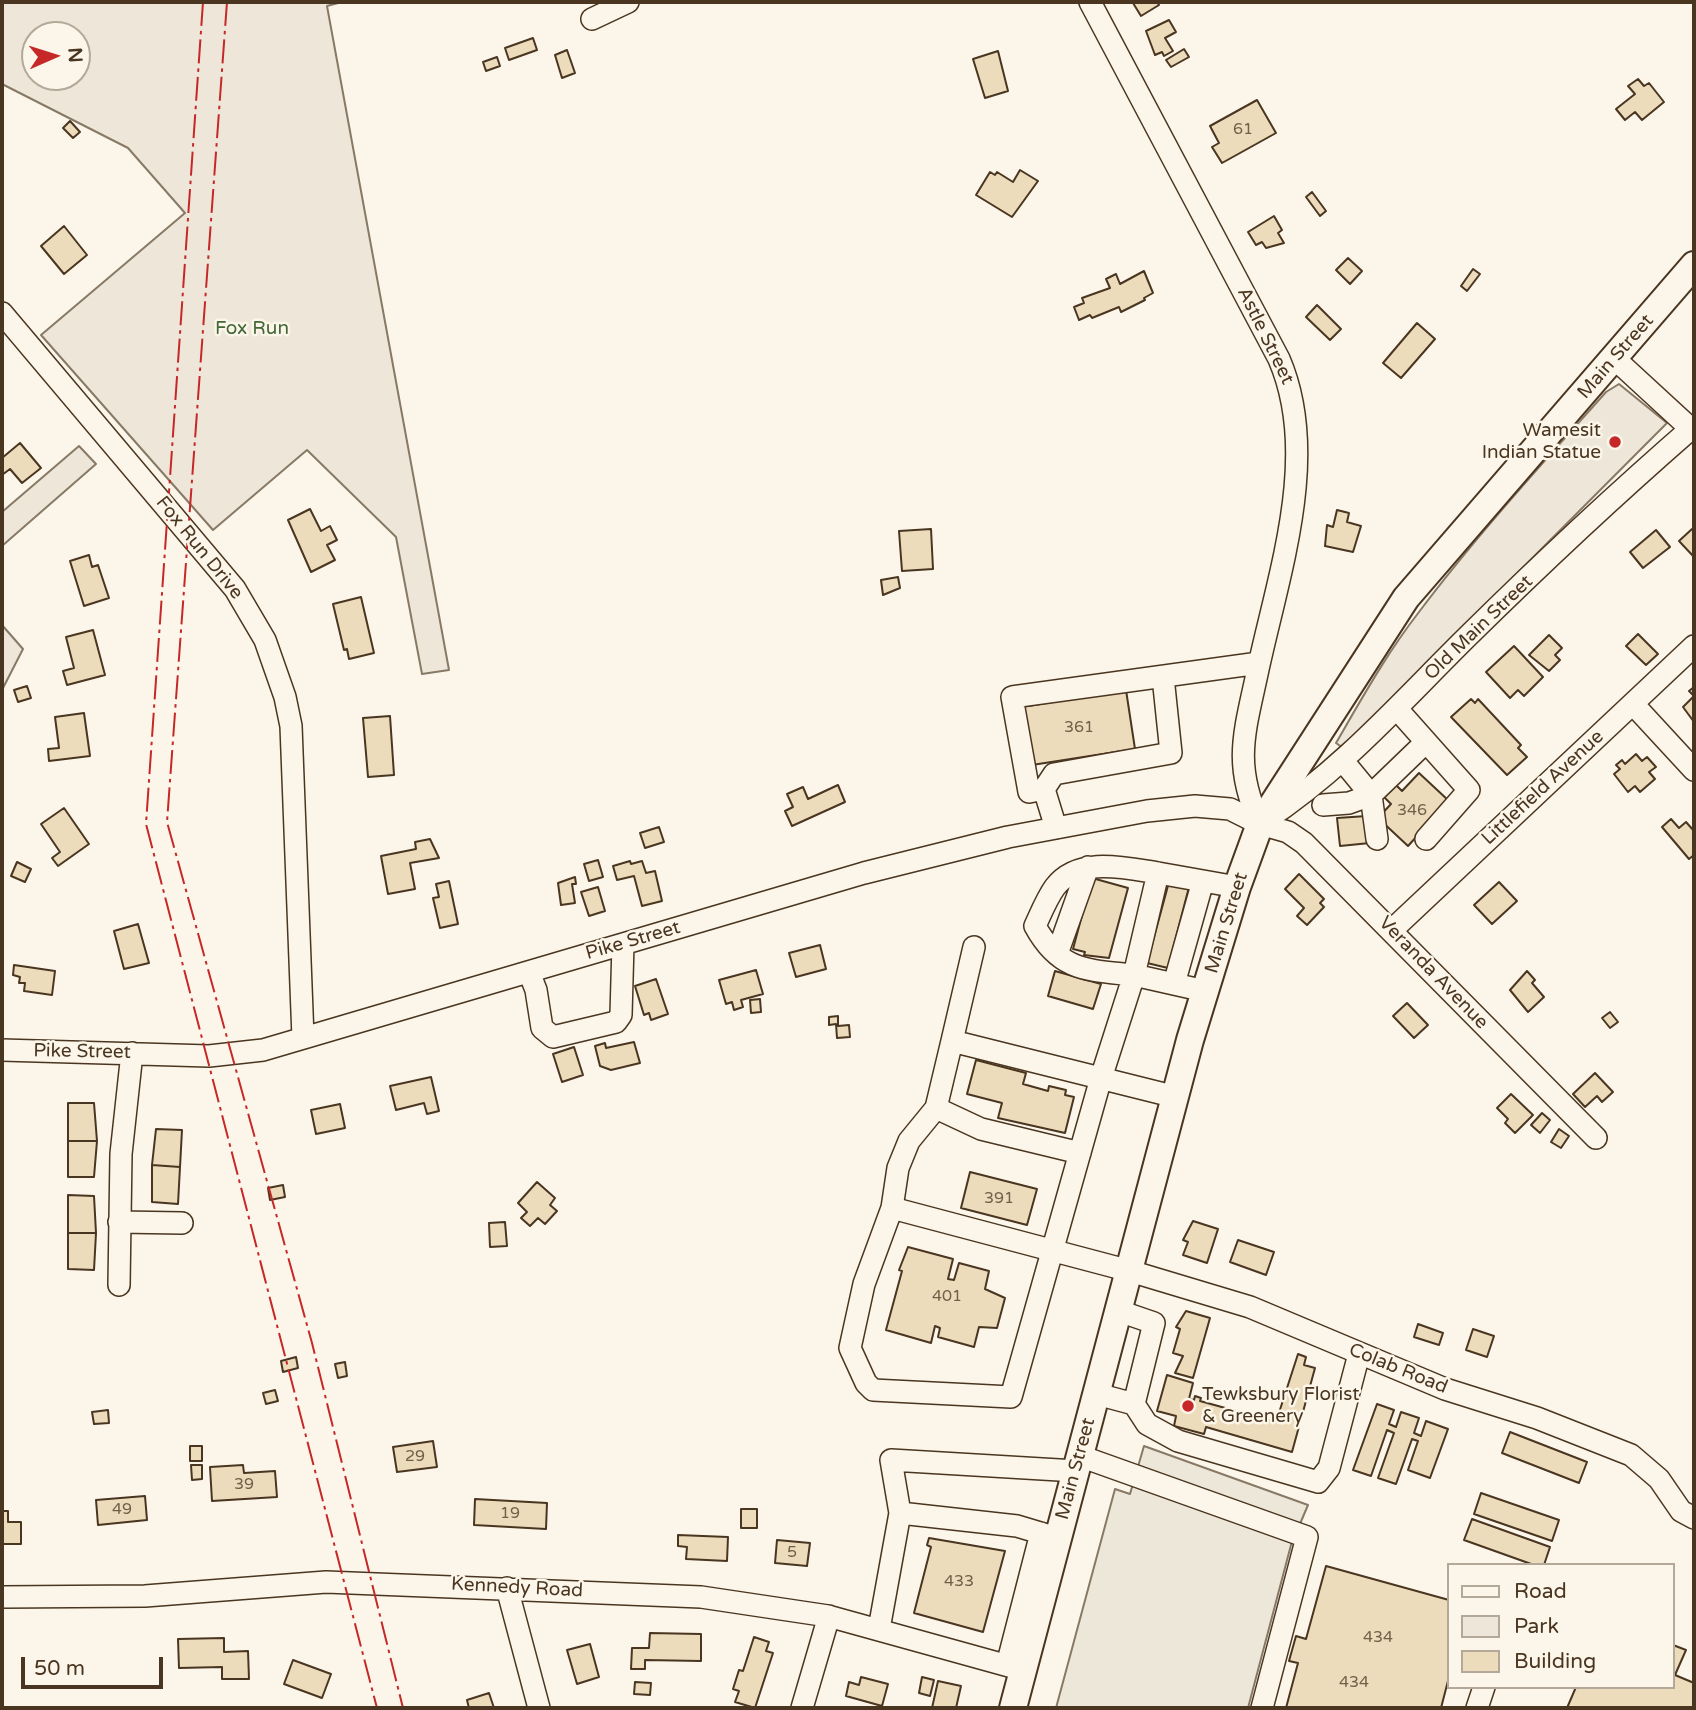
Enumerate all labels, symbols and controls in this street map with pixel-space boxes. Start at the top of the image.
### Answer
north arrow [21,21,91,91]
text: N [64,47,86,63]
house number: 61 [1233,120,1253,140]
street label: Astle Street [1232,284,1298,388]
street label: Main Street [1573,310,1659,404]
park label: Fox Run [215,318,289,340]
place label: Wamesit Indian Statue [1482,420,1601,464]
marker: Wamesit Indian Statue [1607,434,1623,450]
street label: Fox Run Drive [151,492,247,604]
street label: Old Main Street [1420,571,1538,685]
house number: 361 [1064,718,1094,738]
street label: Littlefield Avenue [1477,726,1609,850]
house number: 346 [1397,801,1427,821]
street label: Main Street [1201,870,1253,976]
street label: Veranda Avenue [1373,912,1493,1034]
street label: Pike Street [583,917,683,965]
street label: Pike Street [33,1040,131,1064]
house number: 391 [984,1189,1014,1209]
house number: 401 [932,1287,962,1307]
street label: Colab Road [1345,1339,1451,1399]
place label: Tewksbury Florist & Greenery [1202,1384,1359,1428]
marker: Tewksbury Florist & Greenery [1180,1398,1196,1414]
street label: Main Street [1051,1416,1101,1522]
house number: 29 [405,1447,425,1467]
house number: 39 [234,1475,254,1495]
house number: 49 [112,1500,132,1520]
house number: 19 [500,1504,520,1524]
house number: 5 [787,1543,797,1563]
legend [1448,1563,1675,1689]
house number: 433 [944,1572,974,1592]
street label: Kennedy Road [450,1573,584,1603]
text: Road [1514,1579,1567,1604]
text: Park [1514,1614,1559,1639]
house number: 434 [1363,1628,1393,1648]
scale bar [24,1644,166,1688]
text: Building [1514,1649,1596,1674]
text: 50 m [34,1656,85,1681]
house number: 434 [1339,1673,1369,1693]

